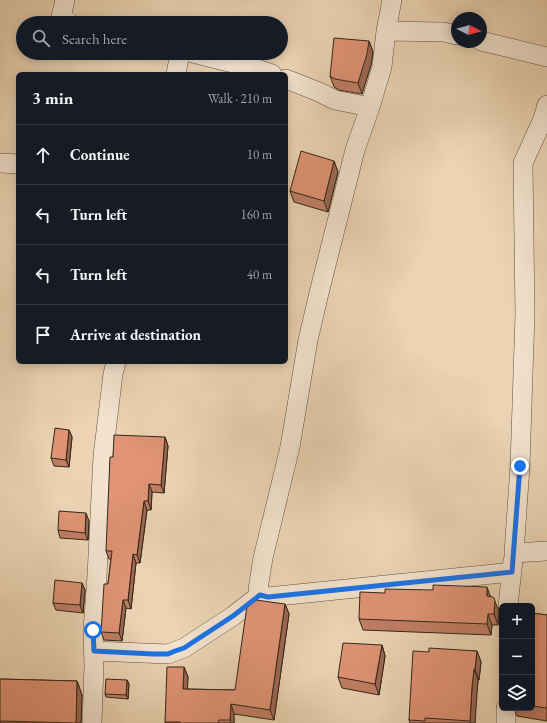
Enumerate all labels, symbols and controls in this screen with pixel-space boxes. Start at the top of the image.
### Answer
north arrow [451,12,487,48]
search box [16,16,288,60]
icon: search [30,27,52,49]
text: Search here [62,29,127,48]
text: 3 min [32,87,73,109]
text: Walk · 210 m [208,90,272,107]
icon: ahead [32,144,54,166]
text: Continue [70,145,130,164]
text: 10 m [247,146,272,163]
icon: left [32,204,54,226]
text: Turn left [70,205,127,224]
text: 160 m [241,206,272,223]
icon: left [32,264,54,286]
text: Turn left [70,265,127,284]
text: 40 m [247,266,272,283]
icon: arrive [32,324,54,346]
text: Arrive at destination [70,325,201,344]
route end [511,457,529,475]
map controls [499,603,535,711]
button: + [499,603,535,639]
route start [84,621,102,639]
button: − [499,639,535,675]
button: layers [499,675,535,711]

